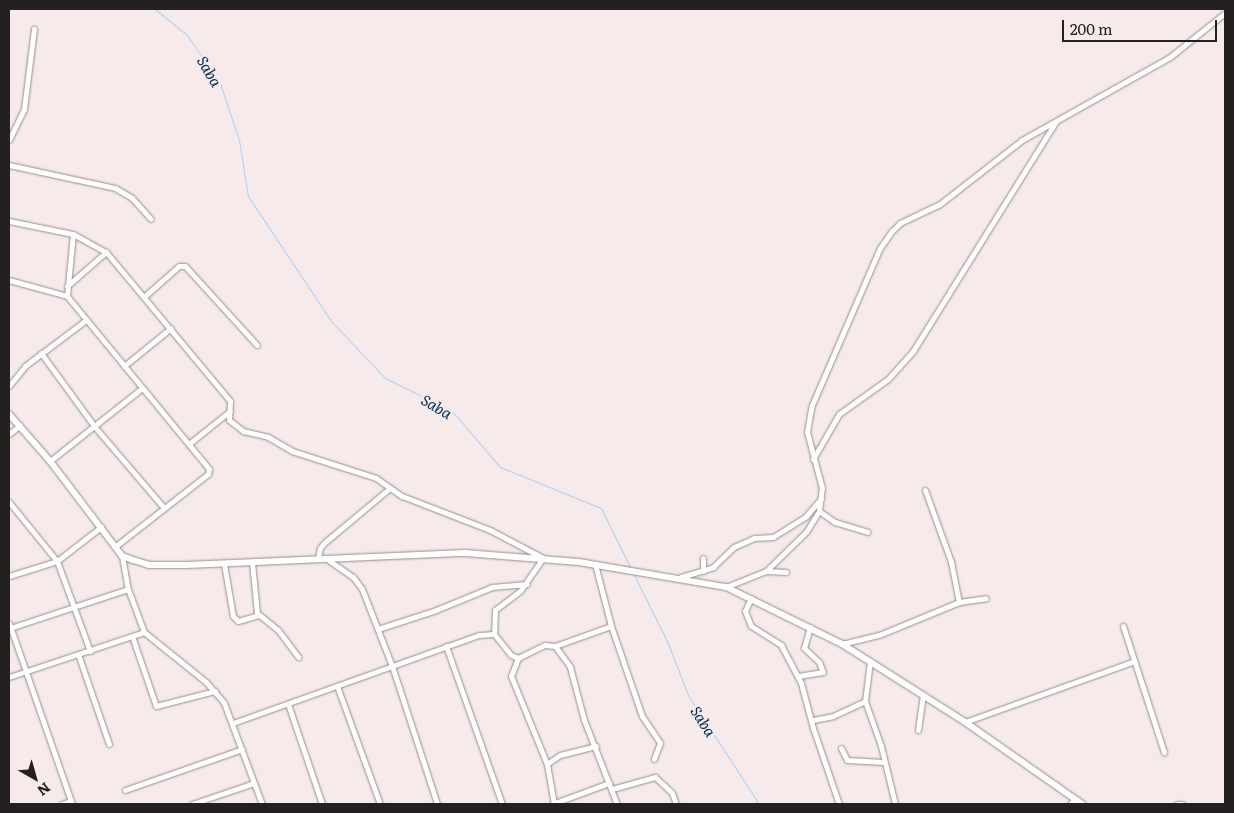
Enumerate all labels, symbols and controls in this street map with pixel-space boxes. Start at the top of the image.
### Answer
scale bar [1064,10,1219,42]
text: 200 m [1070,17,1113,40]
water label: Saba [194,52,226,90]
water label: Saba [418,390,456,422]
water label: Saba [688,702,720,740]
north arrow [10,753,60,803]
text: N [33,778,55,801]

